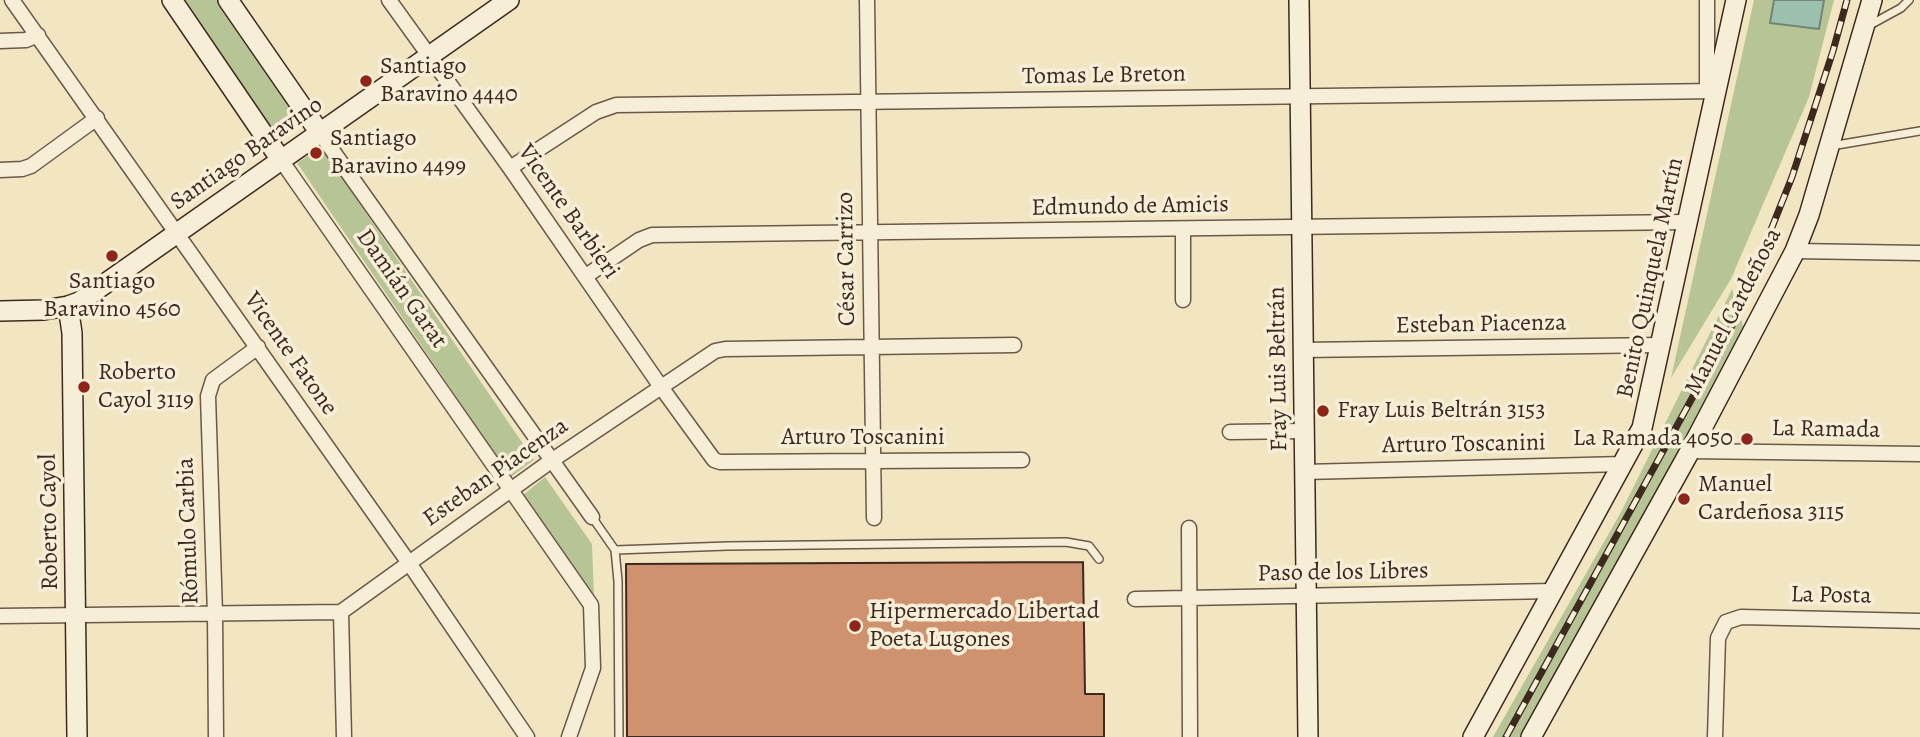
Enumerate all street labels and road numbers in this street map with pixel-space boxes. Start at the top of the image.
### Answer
street label: Tomas Le Breton [1022,60,1186,92]
street label: Santiago Baravino [165,91,329,217]
street label: Vicente Barbieri [511,139,625,285]
street label: Benito Quinquela Martín [1611,155,1691,401]
street label: Edmundo de Amicis [1031,191,1229,223]
street label: César Carrizo [831,192,863,326]
street label: Damián Garat [349,224,453,354]
street label: Manuel Cardeñosa [1679,224,1789,400]
street label: Fray Luis Beltrán [1263,286,1295,452]
street label: Vicente Fatone [237,287,343,421]
street label: Esteban Piacenza [1395,309,1567,341]
street label: Esteban Piacenza [418,412,574,534]
street label: La Ramada [1771,415,1881,445]
street label: Arturo Toscanini [781,424,945,452]
street label: Arturo Toscanini [1382,429,1546,461]
street label: Roberto Cayol [34,453,66,591]
street label: Rómulo Carbia [172,457,206,605]
street label: Paso de los Libres [1257,557,1429,589]
street label: La Posta [1790,581,1872,611]

